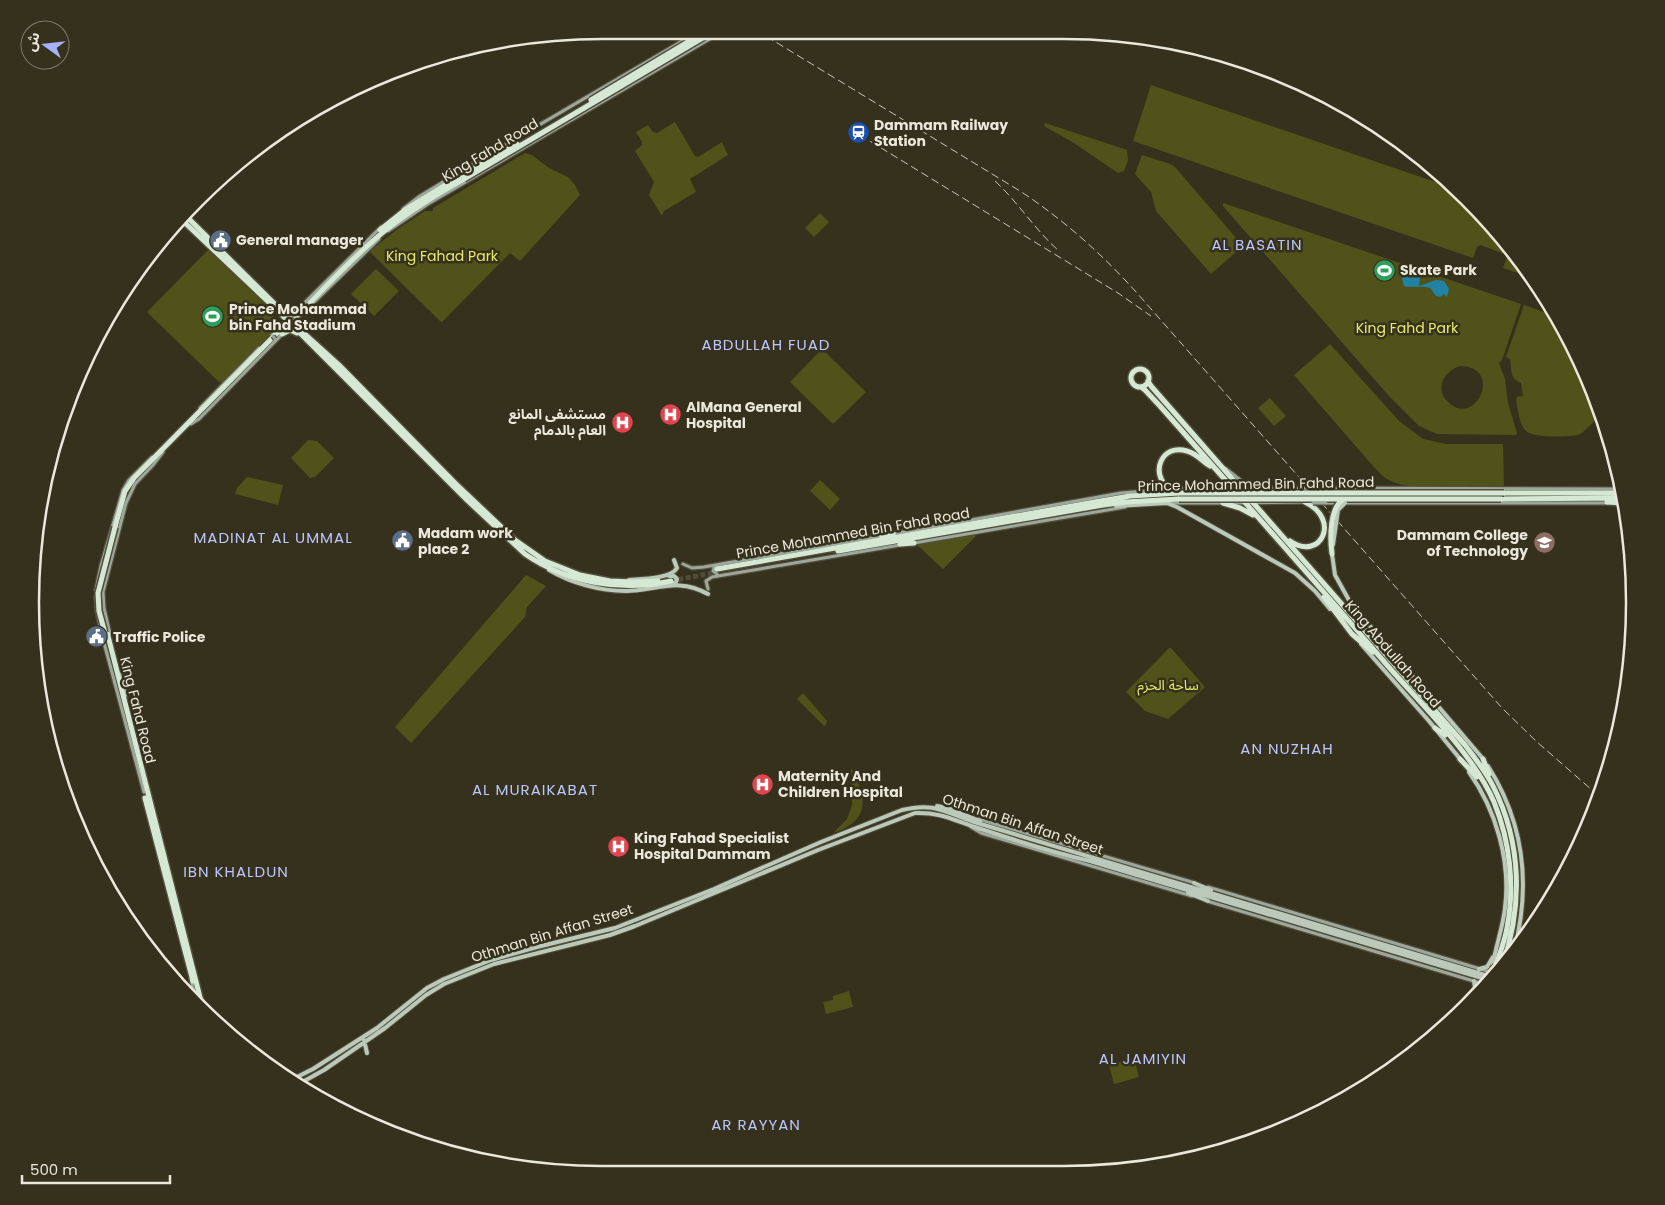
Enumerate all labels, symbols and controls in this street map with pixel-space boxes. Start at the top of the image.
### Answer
north arrow [20,20,70,70]
text: ش [20,30,45,53]
street label: King Fahd Road [438,113,542,187]
place label: Dammam Railway Station [874,115,1008,151]
station icon: Dammam Railway Station [846,121,870,145]
public building icon: General manager [208,228,232,252]
place label: General manager [236,230,363,250]
district label: AL BASATIN [1211,234,1303,255]
park label: King Fahad Park [386,246,499,266]
sports icon: Skate Park [1372,258,1396,282]
place label: Skate Park [1400,260,1477,280]
place label: Prince Mohammad bin Fahd Stadium [229,299,367,335]
sports icon: Prince Mohammad bin Fahd Stadium [201,305,225,329]
park label: King Fahd Park [1356,318,1459,338]
district label: ABDULLAH FUAD [702,334,830,355]
place label: AlMana General Hospital [686,397,802,433]
hospital icon: AlMana General Hospital [658,403,682,427]
place label: مستشفى المانع العام بالدمام [508,404,606,441]
hospital icon: مستشفى المانع العام بالدمام [610,410,634,434]
street label: Prince Mohammed Bin Fahd Road [1138,472,1374,496]
street label: Prince Mohammed Bin Fahd Road [735,503,971,563]
place label: Madam work place 2 [418,523,513,559]
place label: Dammam College of Technology [1397,525,1528,561]
district label: MADINAT AL UMMAL [193,527,353,548]
public building icon: Madam work place 2 [390,529,414,553]
school or university icon: Dammam College of Technology [1532,531,1556,555]
street label: King Abdullah Road [1341,596,1445,712]
public building icon: Traffic Police [85,625,109,649]
place label: Traffic Police [113,627,206,647]
street label: King Fahd Road [115,655,161,765]
park label: ساحة الحزم [1137,675,1199,696]
district label: AN NUZHAH [1240,738,1334,759]
place label: Maternity And Children Hospital [778,766,903,802]
hospital icon: Maternity And Children Hospital [750,772,774,796]
district label: AL MURAIKABAT [472,779,598,800]
street label: Othman Bin Affan Street [940,789,1106,859]
place label: King Fahad Specialist Hospital Dammam [634,828,789,864]
hospital icon: King Fahad Specialist Hospital Dammam [606,834,630,858]
district label: IBN KHALDUN [183,861,289,882]
street label: Othman Bin Affan Street [469,899,635,967]
district label: AL JAMIYIN [1099,1048,1187,1069]
district label: AR RAYYAN [711,1114,801,1135]
scale bar [22,1152,170,1184]
text: 500 m [30,1159,78,1180]

